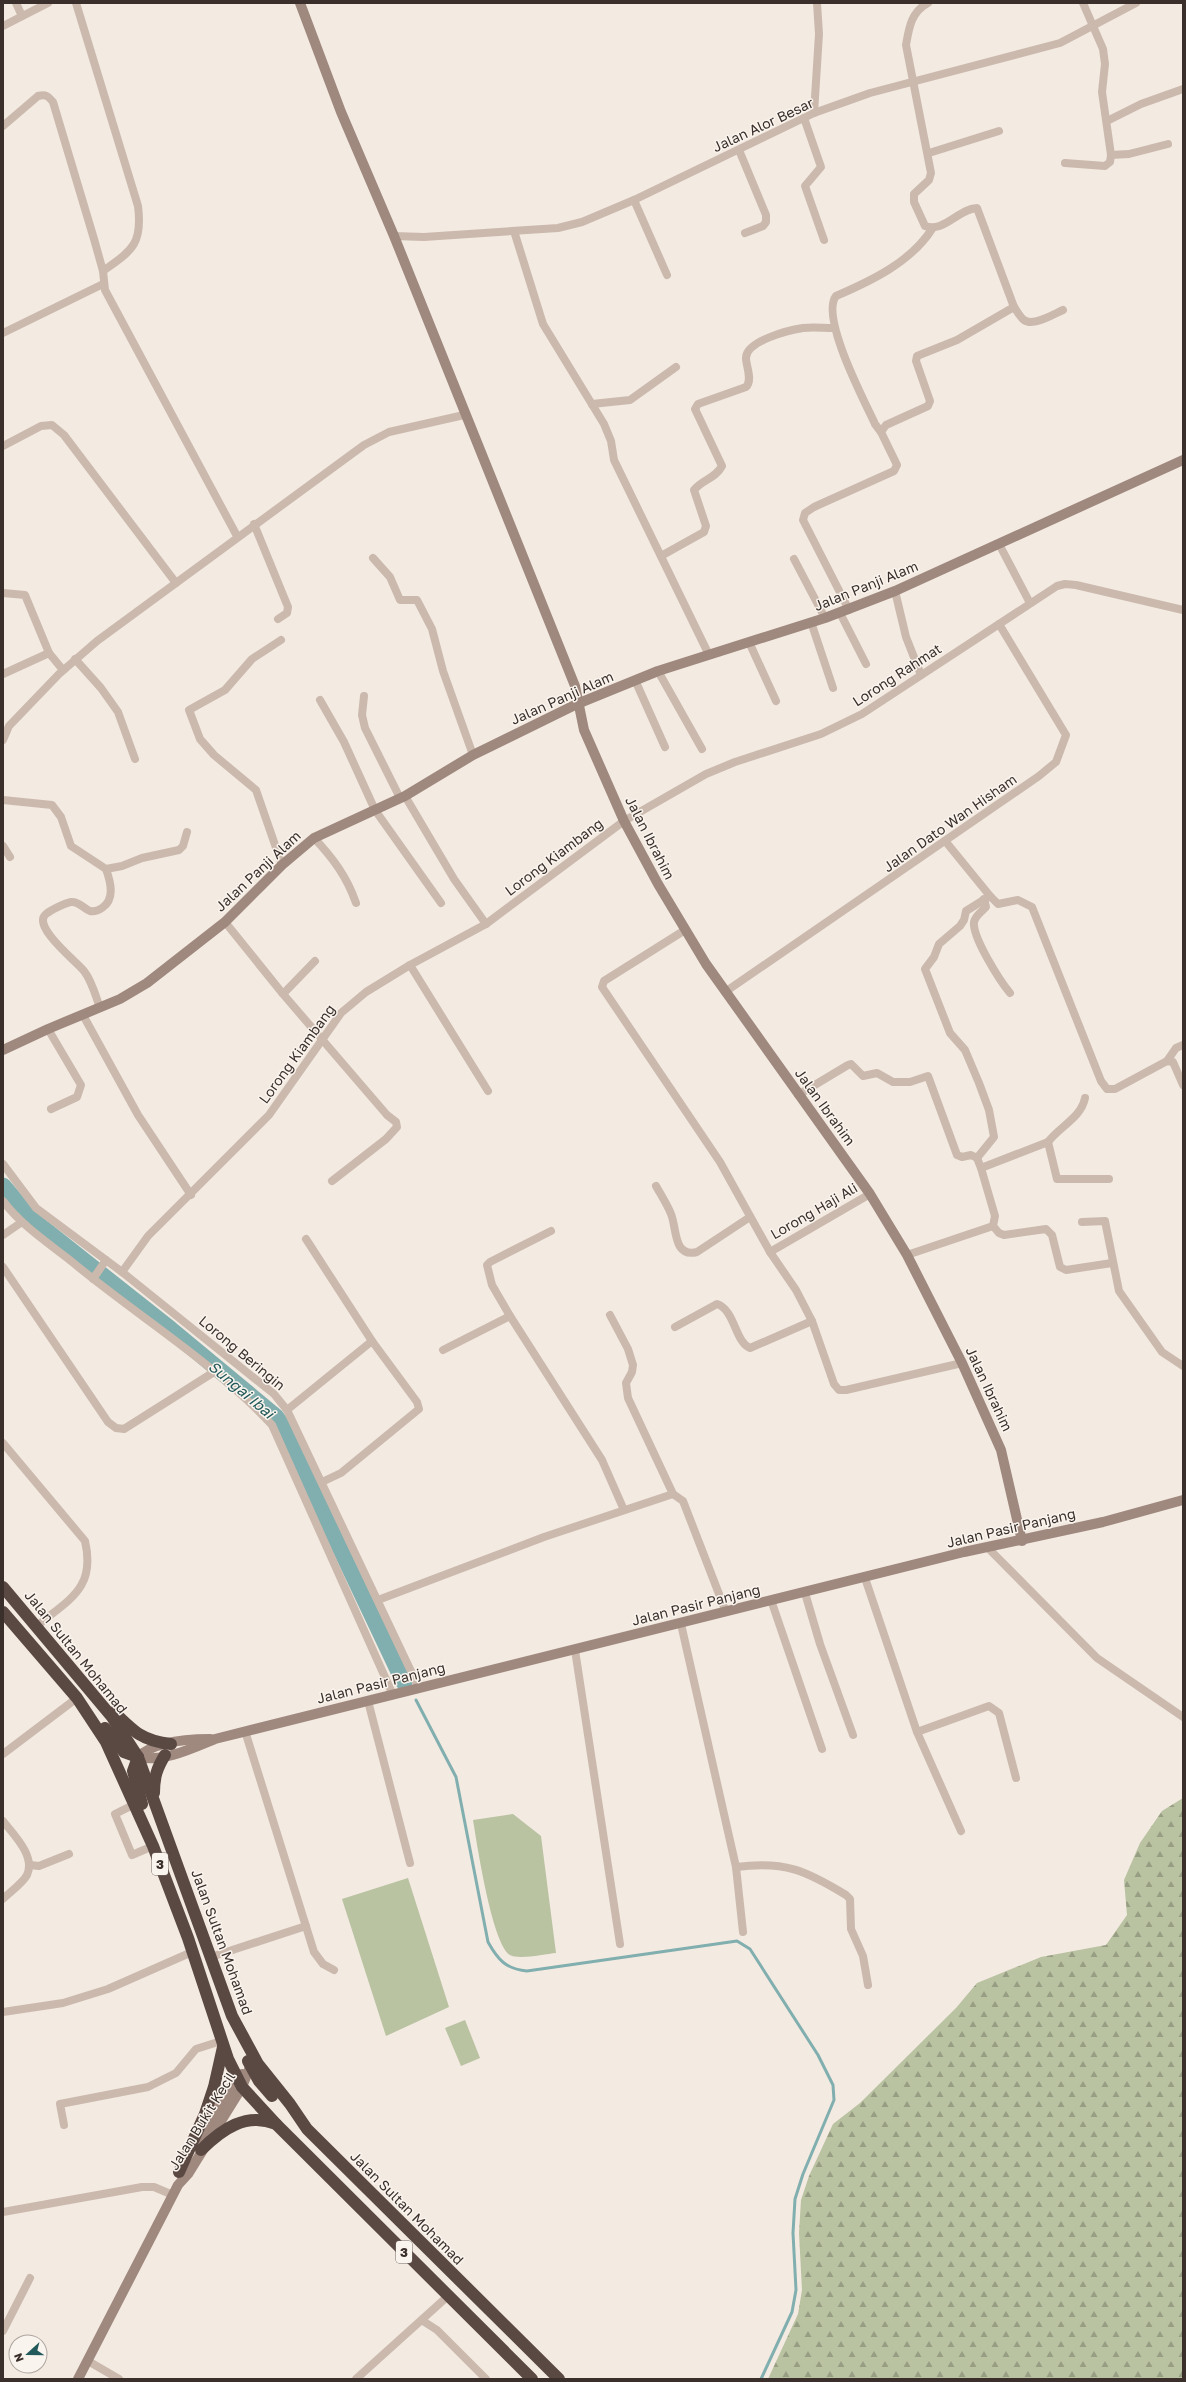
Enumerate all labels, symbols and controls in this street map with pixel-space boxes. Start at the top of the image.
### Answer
street label: Jalan Alor Besar [710,94,816,155]
street label: Jalan Panji Alam [811,557,920,614]
street label: Lorong Rahmat [849,640,944,710]
street label: Jalan Panji Alam [508,667,616,728]
street label: Jalan Dato Wan Hisham [880,770,1020,875]
street label: Jalan Ibrahim [622,793,679,882]
street label: Lorong Kiambang [501,814,606,899]
street label: Jalan Panji Alam [211,827,304,915]
street label: Lorong Kiambang [255,1001,338,1106]
street label: Jalan Ibrahim [792,1065,859,1149]
street label: Lorong Haji Ali [767,1179,860,1242]
street label: Lorong Beringin [196,1312,289,1394]
street label: Jalan Ibrahim [962,1344,1016,1434]
water label: Sungai Ibai [205,1357,280,1424]
street label: Jalan Pasir Panjang [945,1504,1077,1551]
street label: Jalan Pasir Panjang [630,1580,762,1629]
street label: Jalan Sultan Mohamad [22,1587,131,1717]
street label: Jalan Pasir Panjang [315,1658,447,1707]
road number: 3 [152,1853,168,1875]
street label: Jalan Sultan Mohamad [188,1867,257,2017]
street label: Jalan Bukit Kecil [165,2069,239,2173]
street label: Jalan Sultan Mohamad [347,2147,468,2268]
road number: 3 [396,2241,412,2263]
north arrow [8,2334,48,2374]
text: N [11,2352,26,2364]

